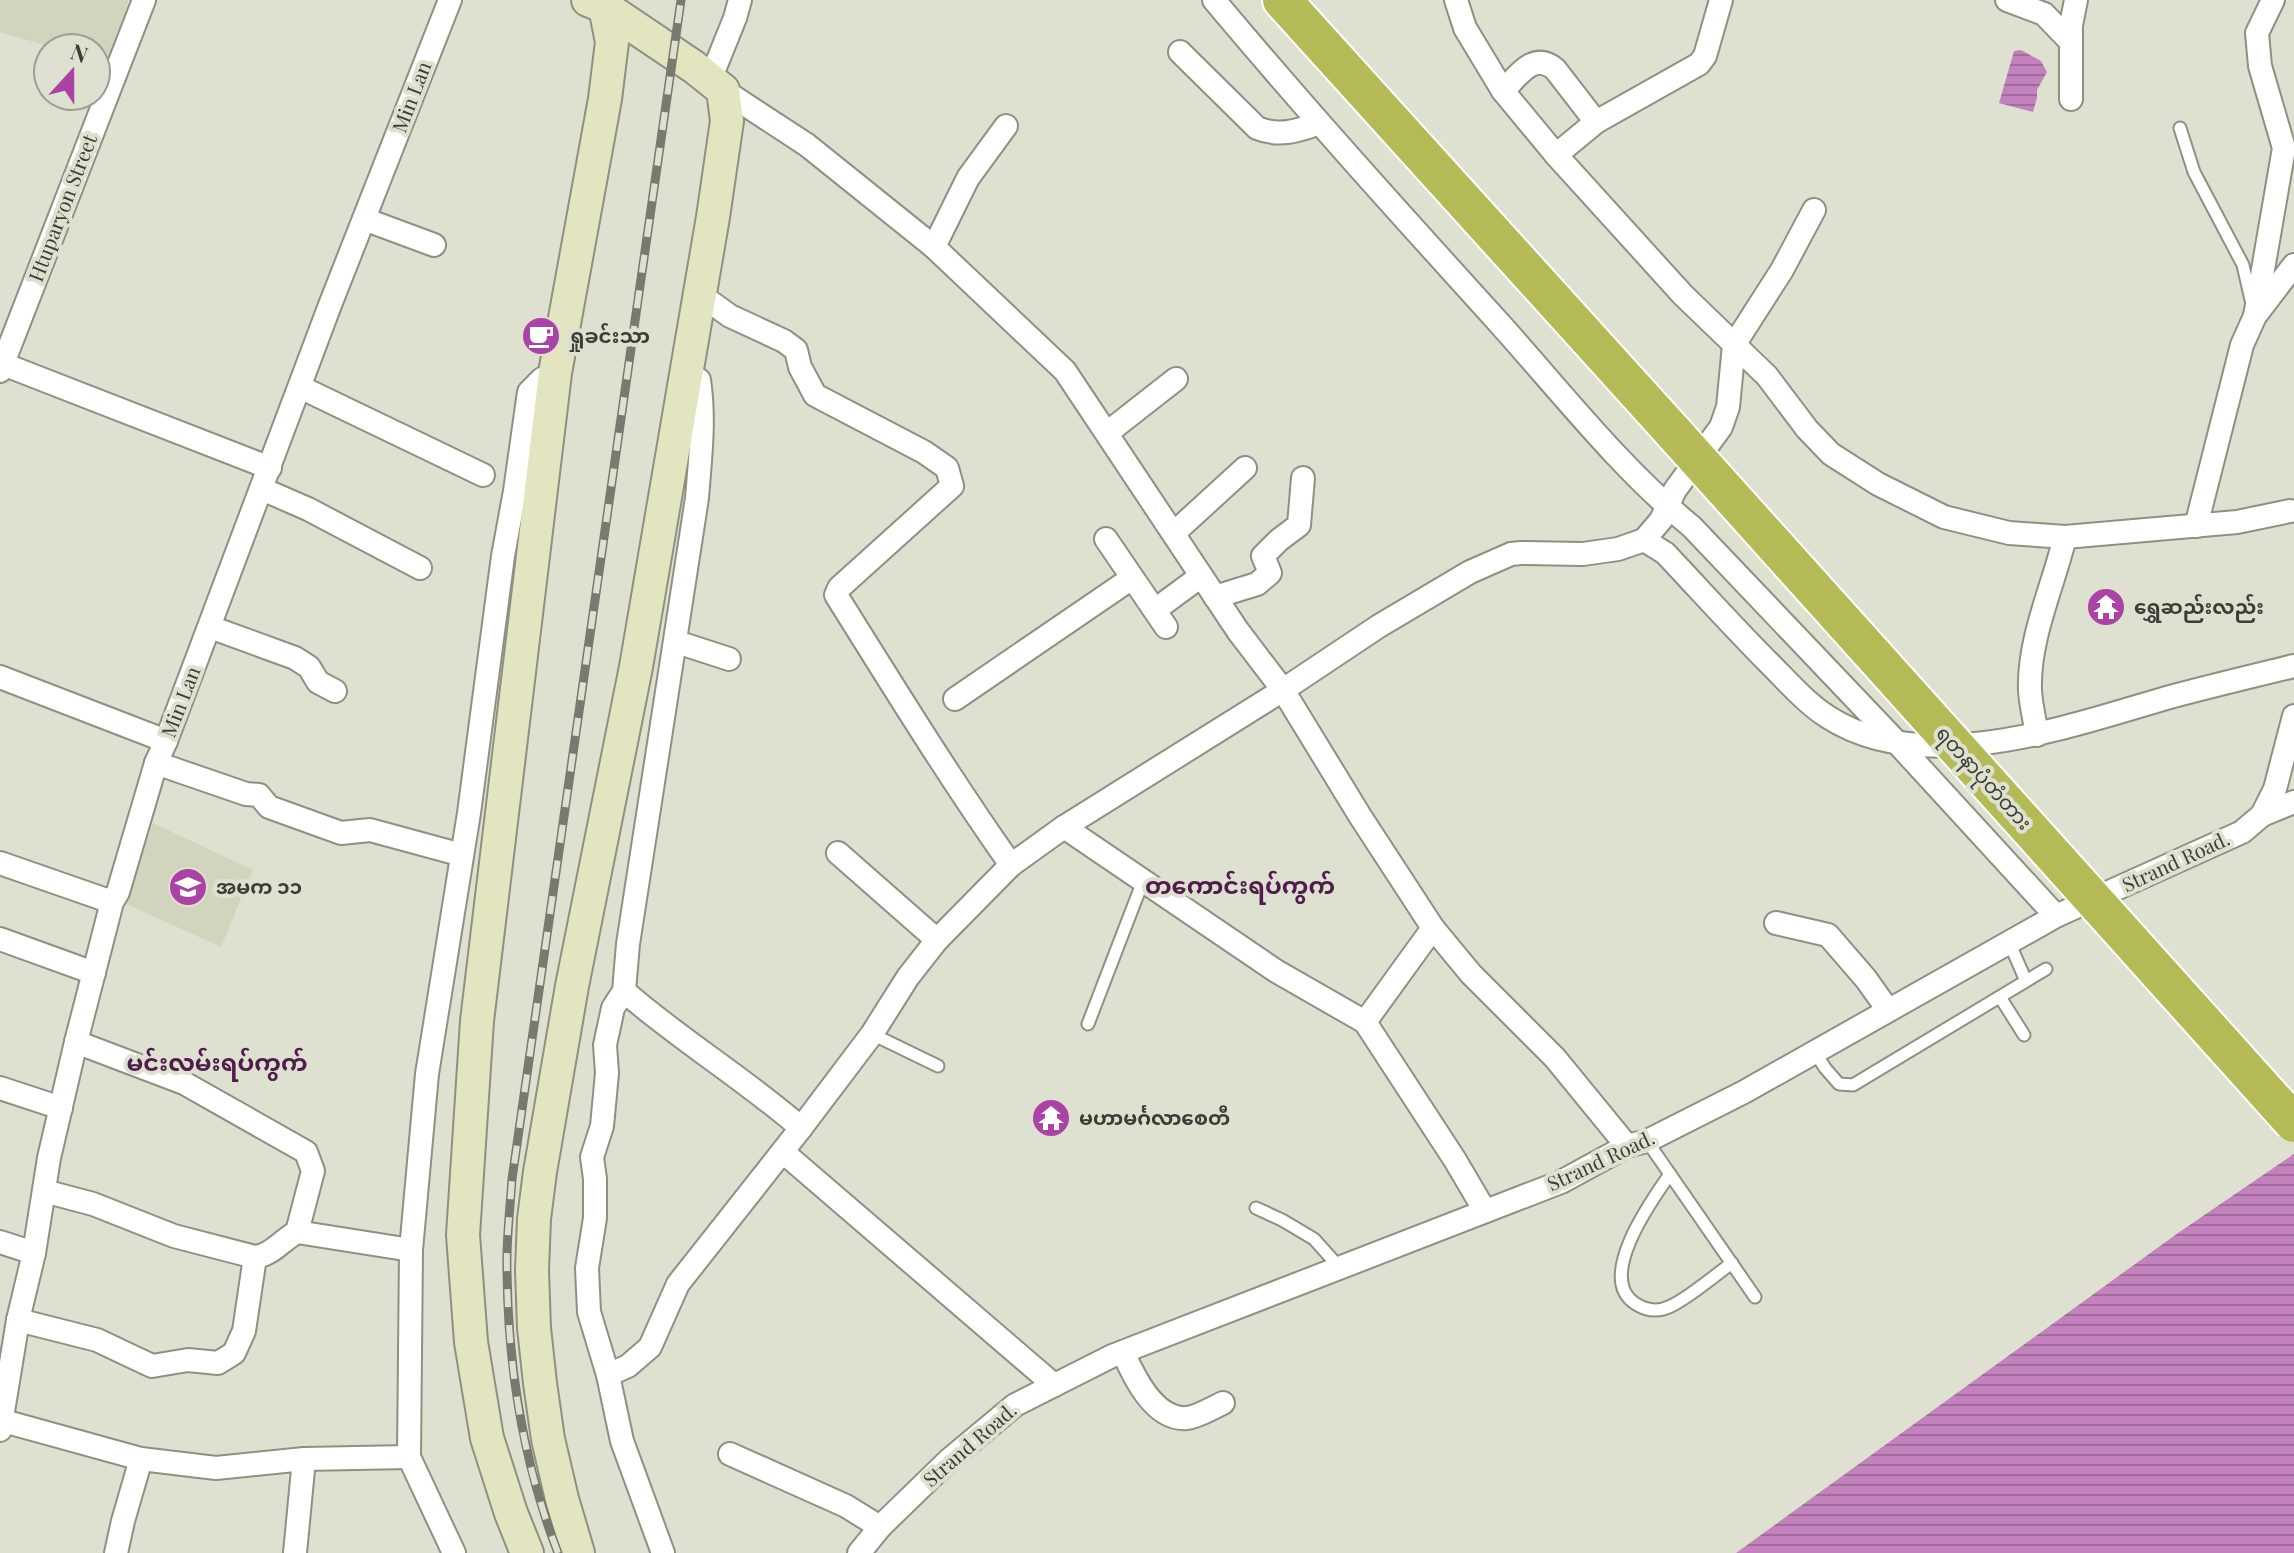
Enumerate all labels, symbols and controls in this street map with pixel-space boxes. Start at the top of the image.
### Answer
north arrow [32,32,112,112]
text: N [67,36,92,69]
street label: Min Lan [385,57,436,136]
street label: Htuparyon Street [21,129,102,285]
cafe icon: ရှုခင်းသာ [520,315,562,357]
place label: ရှုခင်းသာ [569,321,650,352]
temple icon: ရွှေဆည်းလည်း [2085,586,2127,628]
place label: ရွှေဆည်းလည်း [2134,592,2264,623]
street label: Min Lan [154,662,205,741]
street label: ရတနာပုံတံတား [1927,719,2039,838]
street label: Strand Road. [2117,824,2234,897]
school or university icon: အမက ၁၁ [167,866,209,908]
district label: တကောင်းရပ်ကွက် [1145,868,1335,905]
place label: အမက ၁၁ [216,872,302,899]
district label: မင်းလမ်းရပ်ကွက် [126,1045,308,1082]
temple icon: မဟာမင်္ဂလာစေတီ [1030,1097,1072,1139]
place label: မဟာမင်္ဂလာစေတီ [1079,1103,1230,1130]
street label: Strand Road. [1542,1123,1659,1196]
street label: Strand Road. [916,1396,1022,1492]

